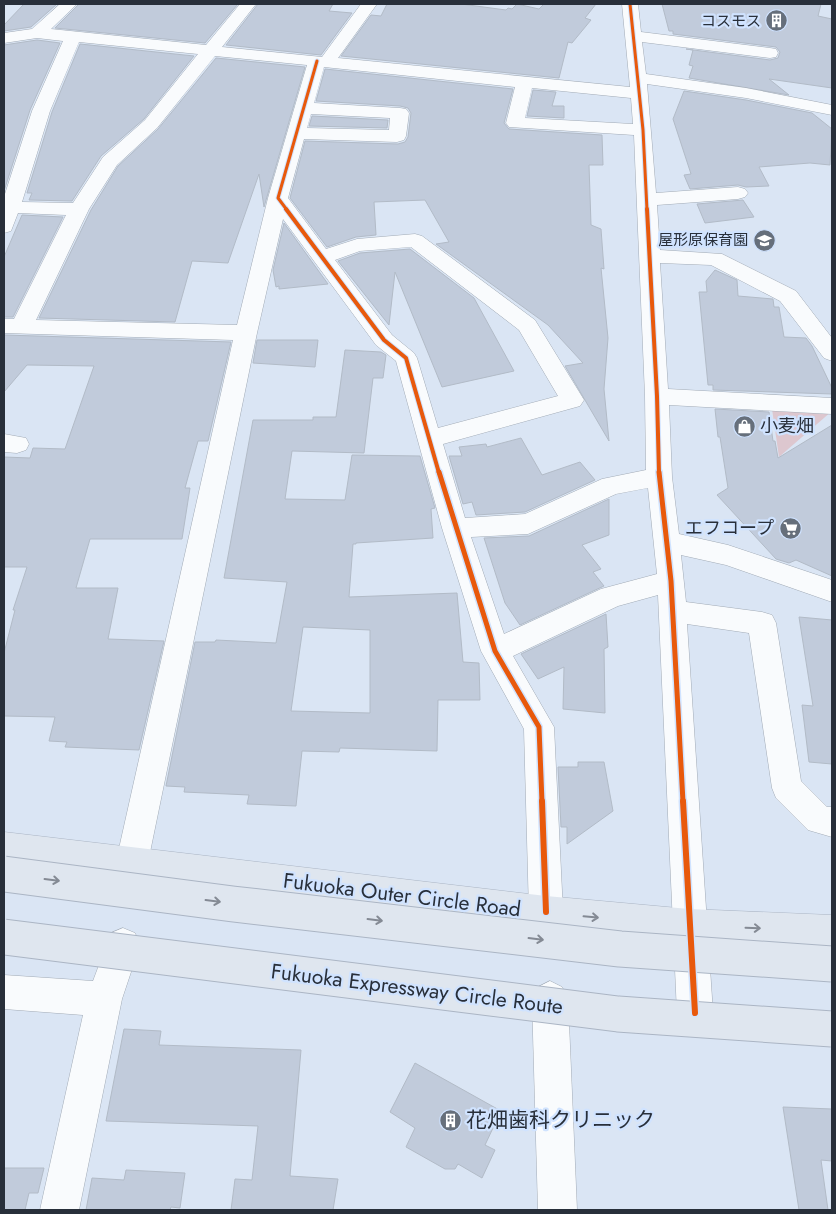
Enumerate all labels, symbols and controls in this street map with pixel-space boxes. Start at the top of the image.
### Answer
building icon: コスモス [765,9,789,33]
place label: コスモス [701,10,761,32]
school or university icon: 屋形原保育園 [752,228,776,252]
place label: 屋形原保育園 [658,229,748,251]
place label: 小麦畑 [760,413,814,439]
shop icon: 小麦畑 [732,414,756,438]
place label: エフコープ [685,515,774,541]
supermarket icon: エフコープ [778,516,802,540]
street label: Fukuoka Outer Circle Road [281,866,523,924]
one-way arrow [44,875,60,885]
one-way arrow [205,896,221,906]
one-way arrow [583,912,599,921]
one-way arrow [366,915,382,925]
one-way arrow [745,924,761,933]
one-way arrow [528,934,544,944]
street label: Fukuoka Expressway Circle Route [269,956,565,1022]
place label: 花畑歯科クリニック [466,1105,655,1135]
building icon: 花畑歯科クリニック [438,1108,462,1132]

